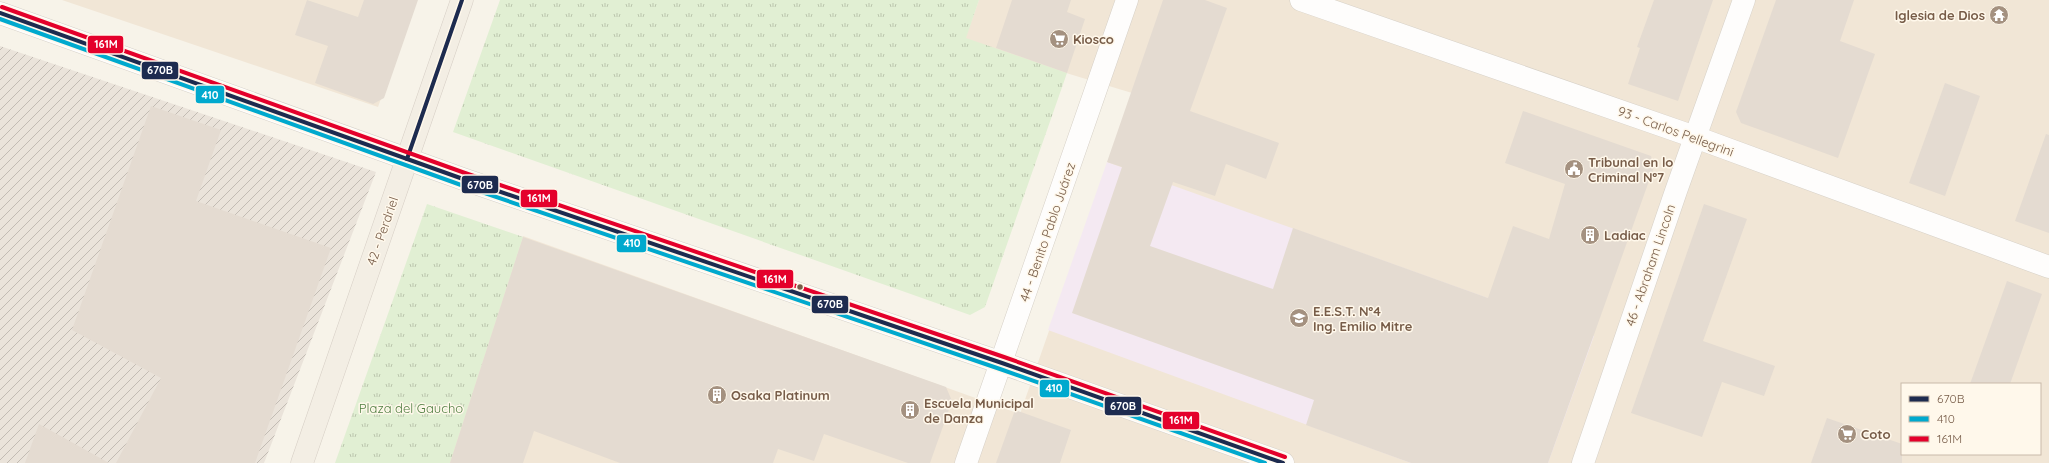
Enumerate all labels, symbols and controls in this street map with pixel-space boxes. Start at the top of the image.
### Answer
temple icon: Iglesia de Dios [1988,4,2010,26]
place label: Iglesia de Dios [1895,7,1985,23]
supermarket icon: Kiosco [1048,28,1070,50]
place label: Kiosco [1073,31,1114,47]
line badge: 161M [87,35,124,54]
text: 161M [94,37,118,51]
line badge: 670B [141,61,179,80]
text: 670B [147,63,173,77]
line badge: 410 [195,85,225,104]
text: 410 [201,88,219,102]
street label: 93 - Carlos Pellegrini [1616,103,1736,159]
place label: Tribunal en lo Criminal Nº7 [1588,154,1673,185]
public building icon: Tribunal en lo Criminal Nº7 [1563,158,1585,180]
street label: 44 - Benito Pablo Juárez [1016,160,1078,304]
line badge: 670B [461,175,499,194]
text: 670B [467,178,493,192]
line badge: 161M [520,189,558,208]
text: 161M [527,191,551,205]
street label: 42 - Perdriel [363,194,401,268]
street label: 46 - Abraham Lincoln [1622,202,1678,328]
building icon: Ladiac [1579,224,1601,246]
place label: Ladiac [1604,227,1646,243]
line badge: 410 [616,234,647,253]
text: 410 [623,236,641,250]
line badge: 161M [756,269,794,289]
text: 161M [763,272,787,286]
unlabelled marker [795,282,805,292]
line badge: 670B [811,295,849,314]
text: 670B [817,297,843,311]
place label: E.E.S.T. Nº4 Ing. Emilio Mitre [1313,303,1413,334]
school or university icon: E.E.S.T. Nº4 Ing. Emilio Mitre [1288,307,1310,329]
line badge: 410 [1039,379,1070,398]
text: 410 [1045,381,1063,395]
legend [1901,383,2041,455]
building icon: Osaka Platinum [706,384,728,406]
place label: Osaka Platinum [731,387,830,403]
text: 670B [1937,391,1965,406]
place label: Escuela Municipal de Danza [924,395,1034,426]
line badge: 670B [1104,396,1142,416]
building icon: Escuela Municipal de Danza [899,399,921,421]
text: 670B [1110,399,1136,413]
park label: Plaza del Gaucho [359,400,463,416]
line badge: 161M [1162,411,1200,430]
text: 410 [1937,411,1955,426]
text: 161M [1169,413,1193,427]
supermarket icon: Coto [1836,423,1858,445]
place label: Coto [1861,426,1891,442]
text: 161M [1937,431,1962,446]

